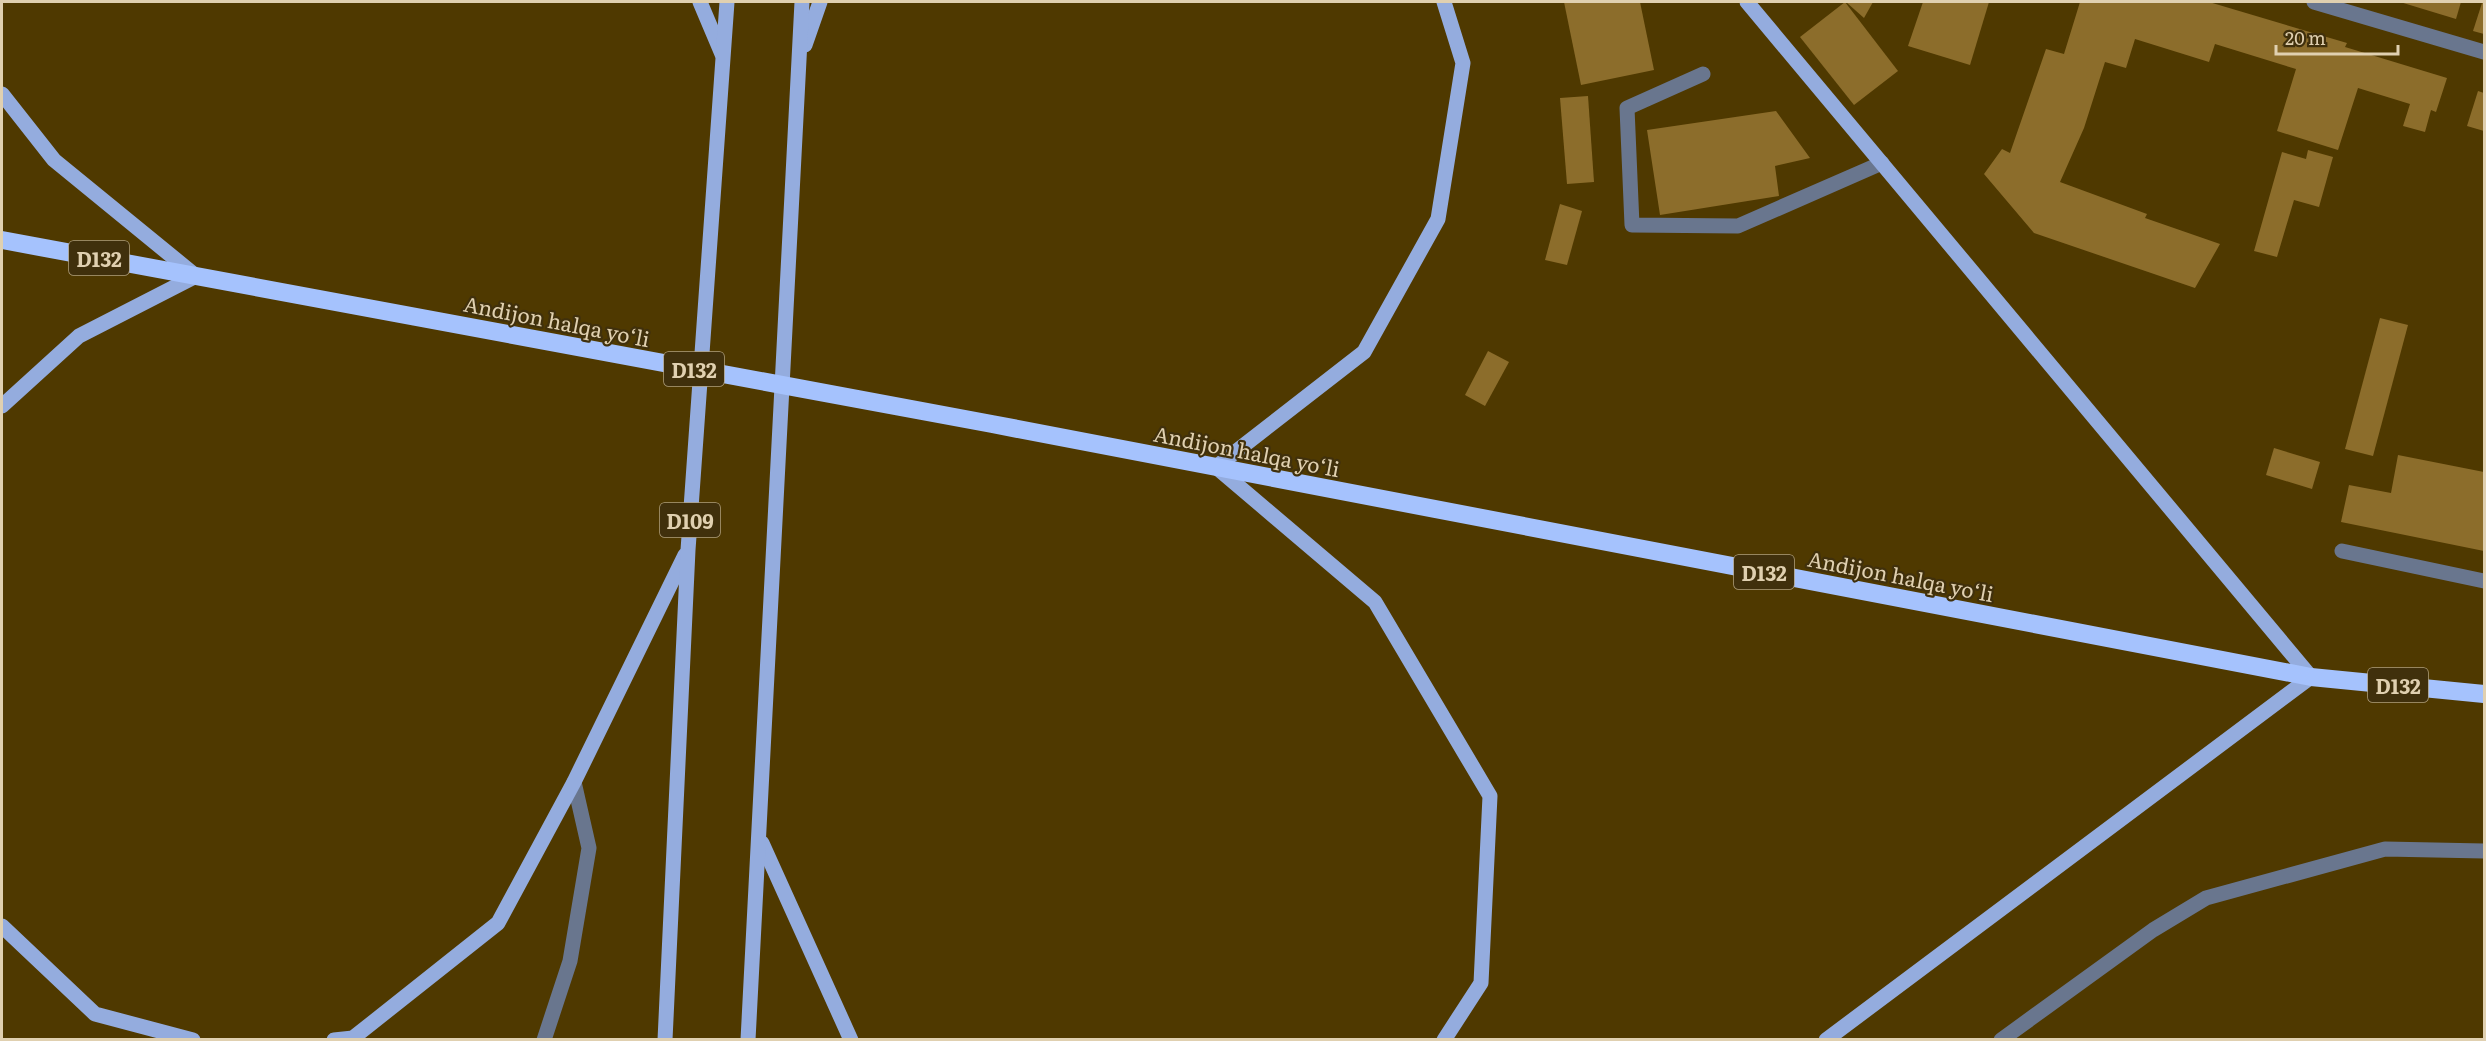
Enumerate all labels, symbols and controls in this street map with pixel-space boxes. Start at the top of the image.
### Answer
scale bar [2276,18,2398,56]
text: 20 m [2285,24,2326,51]
road number: D132 [69,241,129,275]
street label: Andijon halqa yo‘li [461,287,653,353]
road number: D132 [664,352,724,386]
street label: Andijon halqa yo‘li [1151,417,1343,483]
road number: D109 [660,503,720,537]
street label: Andijon halqa yo‘li [1805,542,1997,608]
road number: D132 [1734,555,1794,589]
road number: D132 [2368,668,2428,702]

